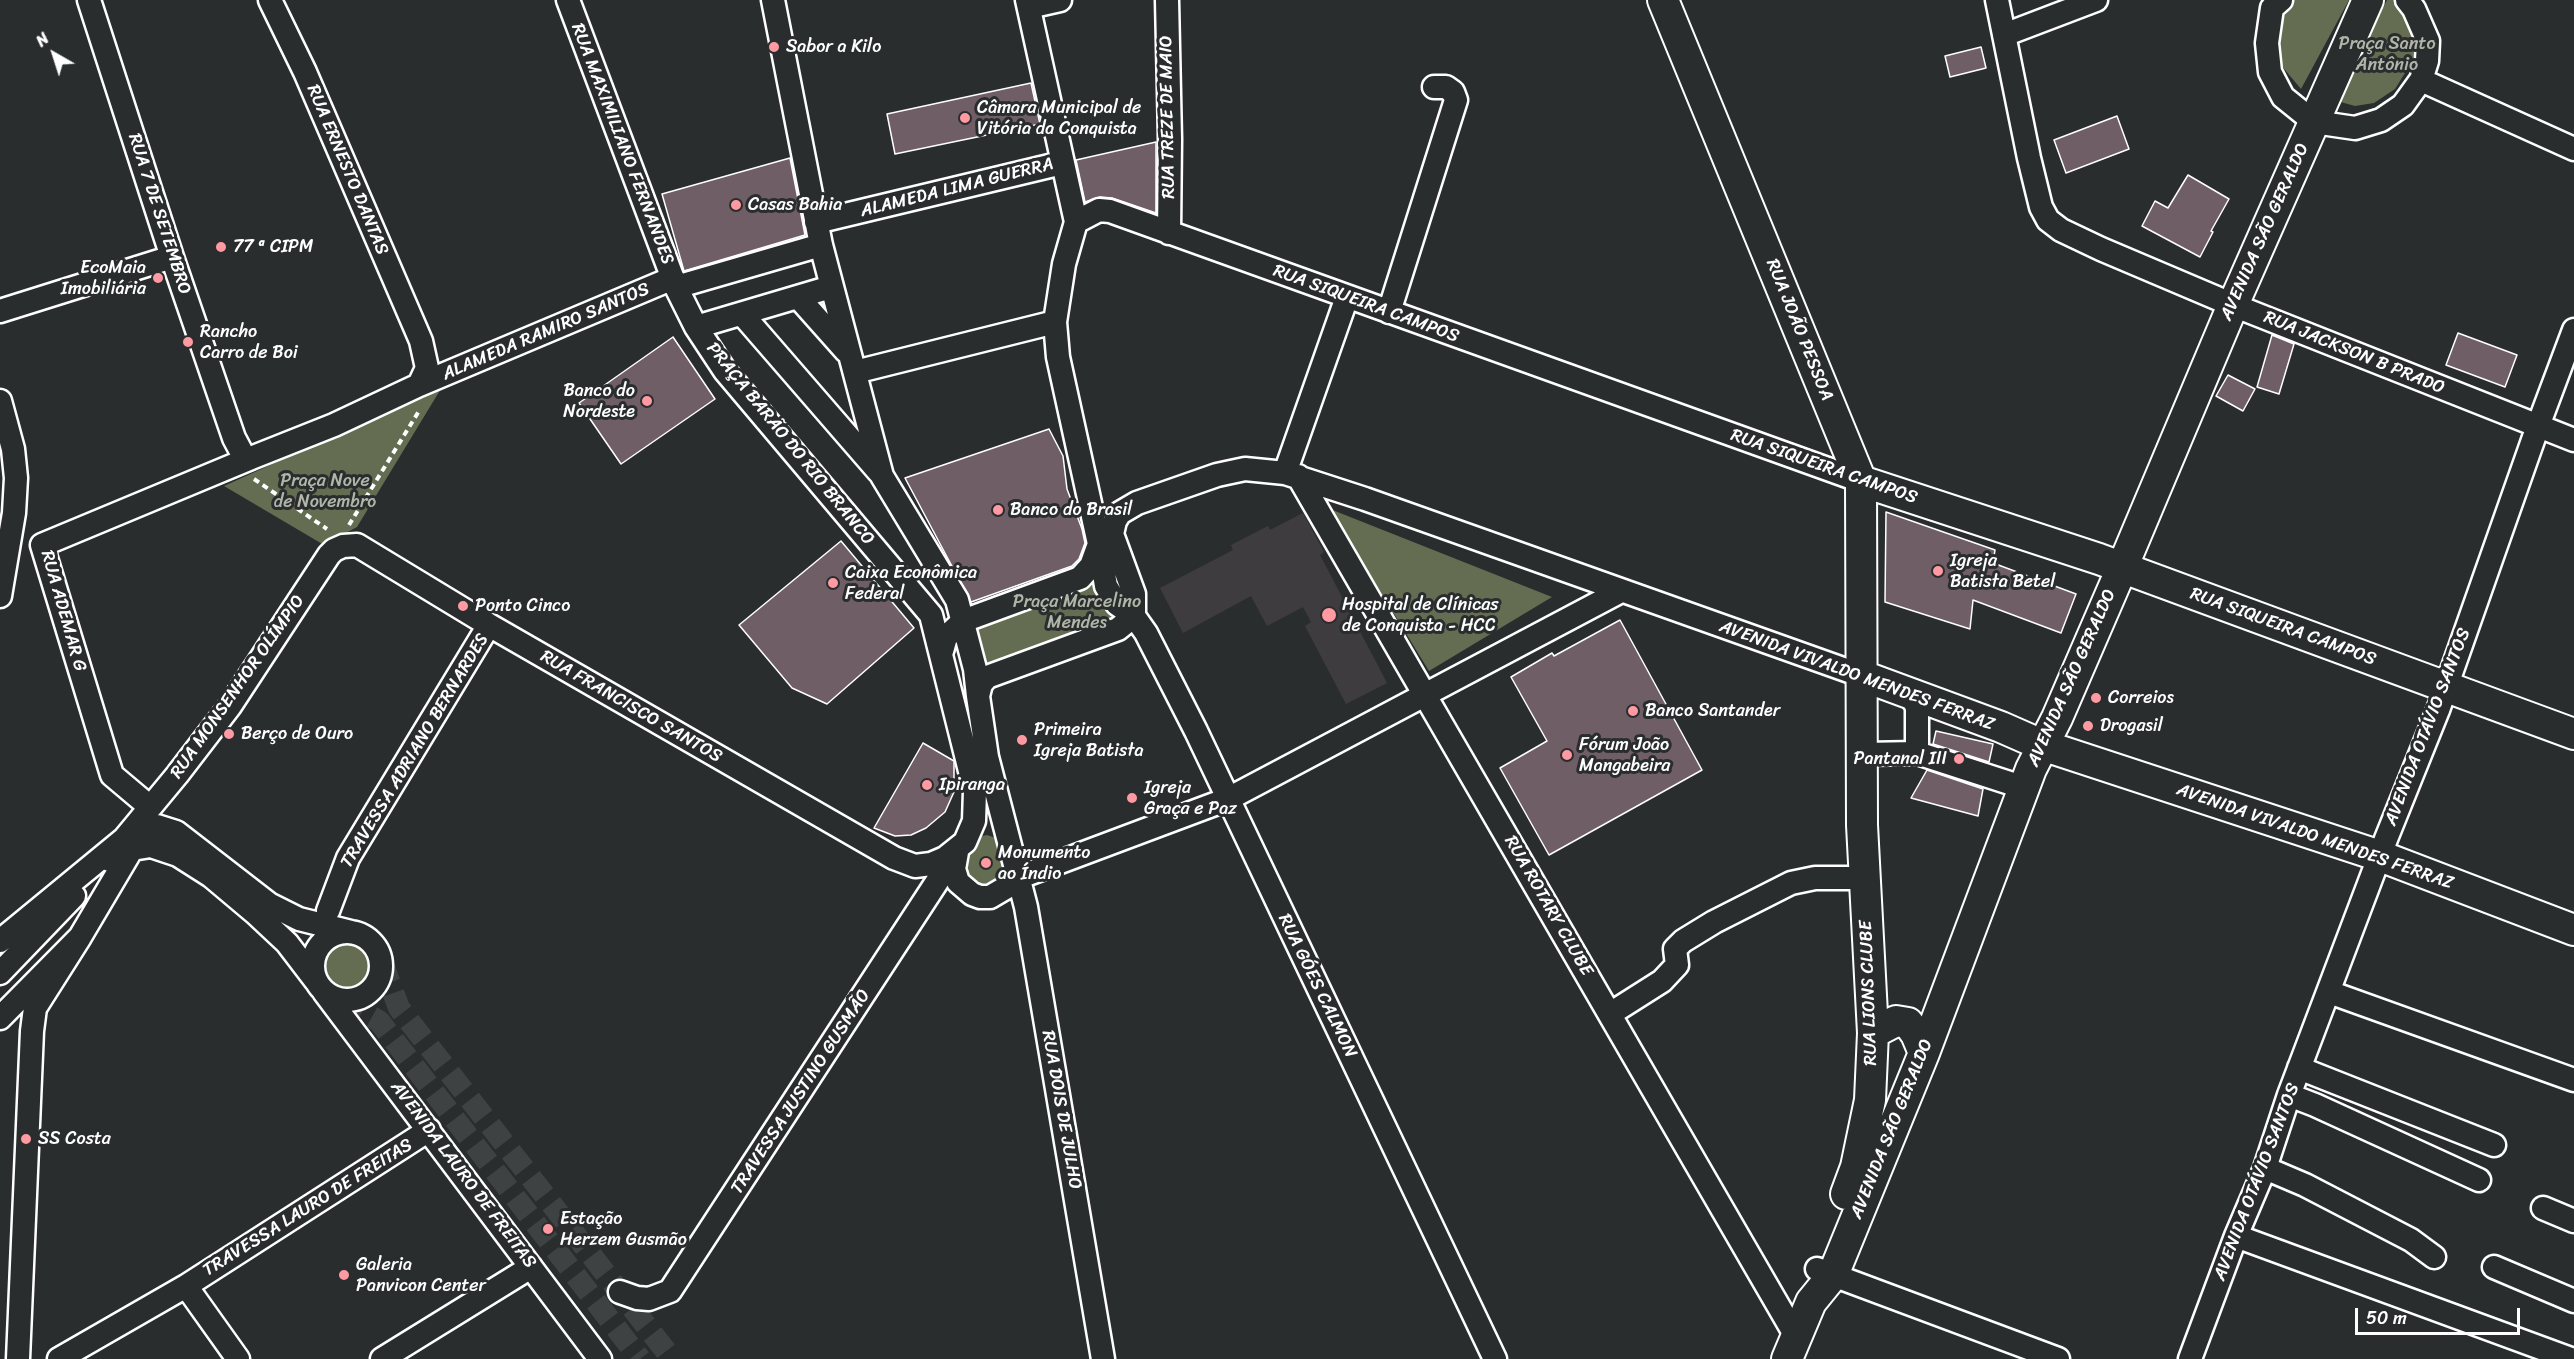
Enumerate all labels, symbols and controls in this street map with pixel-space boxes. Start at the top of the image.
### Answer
street label: RUA MAXIMILIANO FERNANDES [566,20,678,268]
north arrow [24,24,84,84]
text: N [29,25,56,54]
park label: Praça Santo Antônio [2338,33,2436,76]
street label: RUA TREZE DE MAIO [1156,35,1180,199]
place label: Sabor a Kilo [786,36,881,58]
marker: Sabor a Kilo [767,40,781,54]
street label: RUA ERNESTO DANTAS [301,82,393,258]
place label: Câmara Municipal de Vitória da Conquista [977,97,1141,140]
marker: Câmara Municipal de Vitória da Conquista [958,111,972,125]
street label: RUA 7 DE SETEMBRO [123,131,195,297]
street label: AVENIDA SÃO GERALDO [2216,140,2314,324]
street label: ALAMEDA LIMA GUERRA [858,154,1056,222]
place label: Casas Bahia [748,194,842,216]
marker: Casas Bahia [729,198,743,212]
place label: 77 ª CIPM [233,236,313,258]
marker: 77 ª CIPM [214,240,228,254]
street label: RUA JOÃO PESSOA [1761,256,1837,404]
place label: EcoMaia Imobiliária [61,257,146,300]
street label: RUA SIQUEIRA CAMPOS [1270,260,1462,348]
marker: EcoMaia Imobiliária [151,271,165,285]
street label: ALAMEDA RAMIRO SANTOS [439,279,653,385]
street label: RUA JACKSON B PRADO [2260,307,2448,399]
place label: Rancho Carro de Boi [200,321,298,364]
marker: Rancho Carro de Boi [181,335,195,349]
street label: PRAÇA BARÃO DO RIO BRANCO [701,338,879,550]
place label: Banco do Nordeste [563,380,635,422]
marker: Banco do Nordeste [640,394,654,408]
street label: RUA SIQUEIRA CAMPOS [1728,425,1920,509]
park label: Praça Nove de Novembro [274,470,376,512]
place label: Banco do Brasil [1010,499,1132,521]
marker: Banco do Brasil [991,503,1005,517]
street label: RUA ADEMAR G [35,548,91,674]
place label: Igreja Batista Betel [1950,550,2055,592]
place label: Caixa Econômica Federal [845,562,977,604]
marker: Igreja Batista Betel [1931,564,1945,578]
marker: Caixa Econômica Federal [826,576,840,590]
street label: RUA SIQUEIRA CAMPOS [2187,583,2379,671]
street label: AVENIDA SÃO GERALDO [2023,586,2121,770]
street label: RUA MONSENHOR OLÍMPIO [166,591,310,783]
park label: Praça Marcelino Mendes [1013,591,1141,634]
place label: Hospital de Clínicas de Conquista - HCC [1342,594,1498,636]
place label: Ponto Cinco [475,595,570,617]
marker: Ponto Cinco [456,599,470,613]
marker: Hospital de Clínicas de Conquista - HCC [1320,606,1338,624]
street label: AVENIDA VIVALDO MENDES FERRAZ [1716,616,1998,736]
street label: AVENIDA OTÁVIO SANTOS [2380,625,2476,829]
street label: TRAVESSA ADRIANO BERNARDES [336,630,494,872]
street label: RUA FRANCISCO SANTOS [536,646,726,768]
place label: Correios [2108,687,2174,709]
marker: Correios [2089,691,2103,705]
place label: Banco Santander [1645,700,1780,722]
marker: Banco Santander [1626,704,1640,718]
place label: Drogasil [2100,715,2163,737]
place label: Primeira Igreja Batista [1034,719,1144,762]
marker: Drogasil [2081,719,2095,733]
place label: Berço de Ouro [241,723,353,745]
marker: Berço de Ouro [222,727,236,741]
marker: Primeira Igreja Batista [1015,733,1029,747]
place label: Fórum João Mangabeira [1579,734,1670,777]
marker: Fórum João Mangabeira [1560,748,1574,762]
place label: Pantanal III [1854,748,1947,770]
marker: Pantanal III [1952,752,1966,766]
place label: Ipiranga [939,774,1005,796]
place label: Igreja Graça e Paz [1144,777,1237,820]
marker: Ipiranga [920,778,934,792]
street label: AVENIDA VIVALDO MENDES FERRAZ [2174,779,2456,895]
marker: Igreja Graça e Paz [1125,791,1139,805]
street label: RUA ROTARY CLUBE [1499,832,1597,980]
place label: Monumento ao Índio [998,842,1090,884]
marker: Monumento ao Índio [979,856,993,870]
street label: RUA GÓES CALMON [1273,911,1361,1061]
street label: RUA LIONS CLUBE [1856,920,1882,1066]
street label: TRAVESSA JUSTINO GUSMÃO [727,986,875,1198]
street label: RUA DOIS DE JULHO [1036,1029,1086,1191]
street label: AVENIDA SÃO GERALDO [1846,1036,1938,1222]
street label: AVENIDA LAURO DE FREITAS [386,1077,540,1273]
street label: AVENIDA OTÁVIO SANTOS [2209,1080,2305,1284]
place label: SS Costa [38,1128,111,1150]
marker: SS Costa [19,1132,33,1146]
street label: TRAVESSA LAURO DE FREITAS [199,1134,417,1282]
place label: Estação Herzem Gusmão [560,1208,687,1250]
marker: Estação Herzem Gusmão [541,1222,555,1236]
place label: Galeria Panvicon Center [356,1254,486,1296]
marker: Galeria Panvicon Center [337,1268,351,1282]
scale bar [2358,1296,2523,1334]
text: 50 m [2366,1302,2407,1334]

